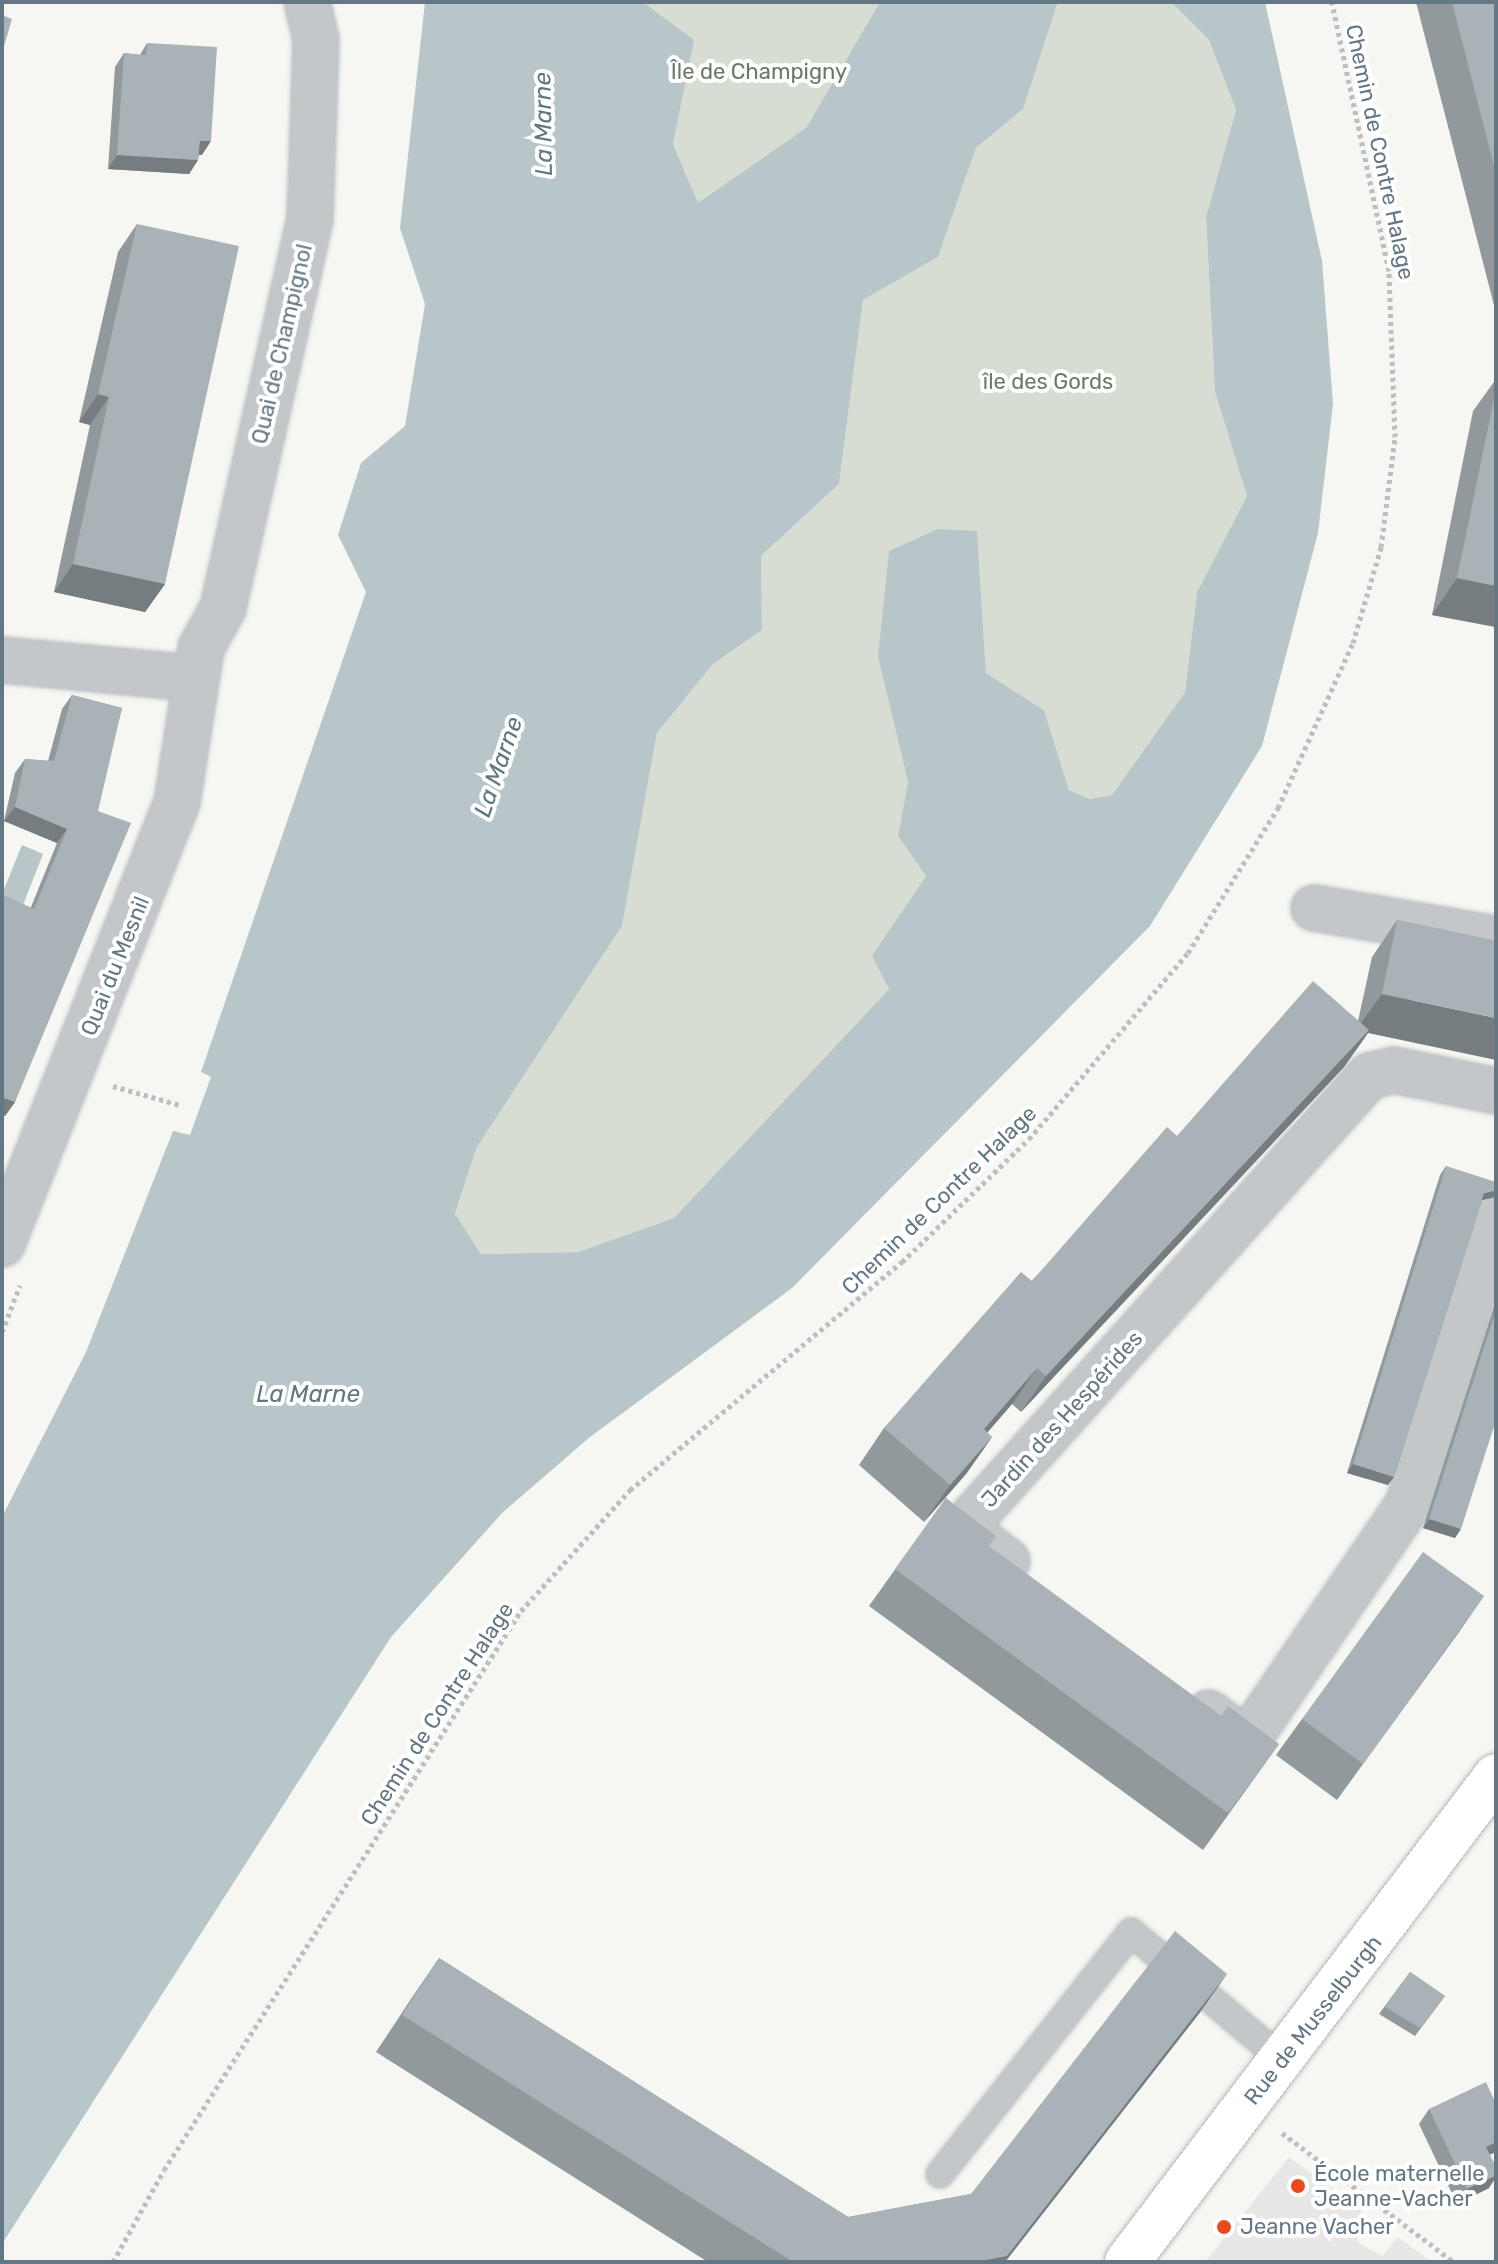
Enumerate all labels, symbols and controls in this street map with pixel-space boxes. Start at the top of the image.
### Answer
street label: Chemin de Contre Halage [1340,22,1420,282]
park label: Île de Champigny [671,59,847,85]
water label: La Marne [529,72,559,176]
street label: Quai de Champignol [246,241,318,447]
park label: île des Gords [983,369,1113,395]
water label: La Marne [469,713,529,821]
street label: Quai du Mesnil [75,893,155,1039]
street label: Chemin de Contre Halage [836,1100,1042,1300]
street label: Jardin des Hespérides [976,1325,1148,1513]
water label: La Marne [256,1381,360,1409]
street label: Chemin de Contre Halage [355,1598,519,1830]
street label: Rue de Musselburgh [1239,1930,1387,2110]
place label: École maternelle Jeanne-Vacher [1314,2160,1485,2212]
marker: École maternelle Jeanne-Vacher [1289,2177,1307,2195]
place label: Jeanne Vacher [1240,2214,1394,2240]
marker: Jeanne Vacher [1215,2218,1233,2236]

